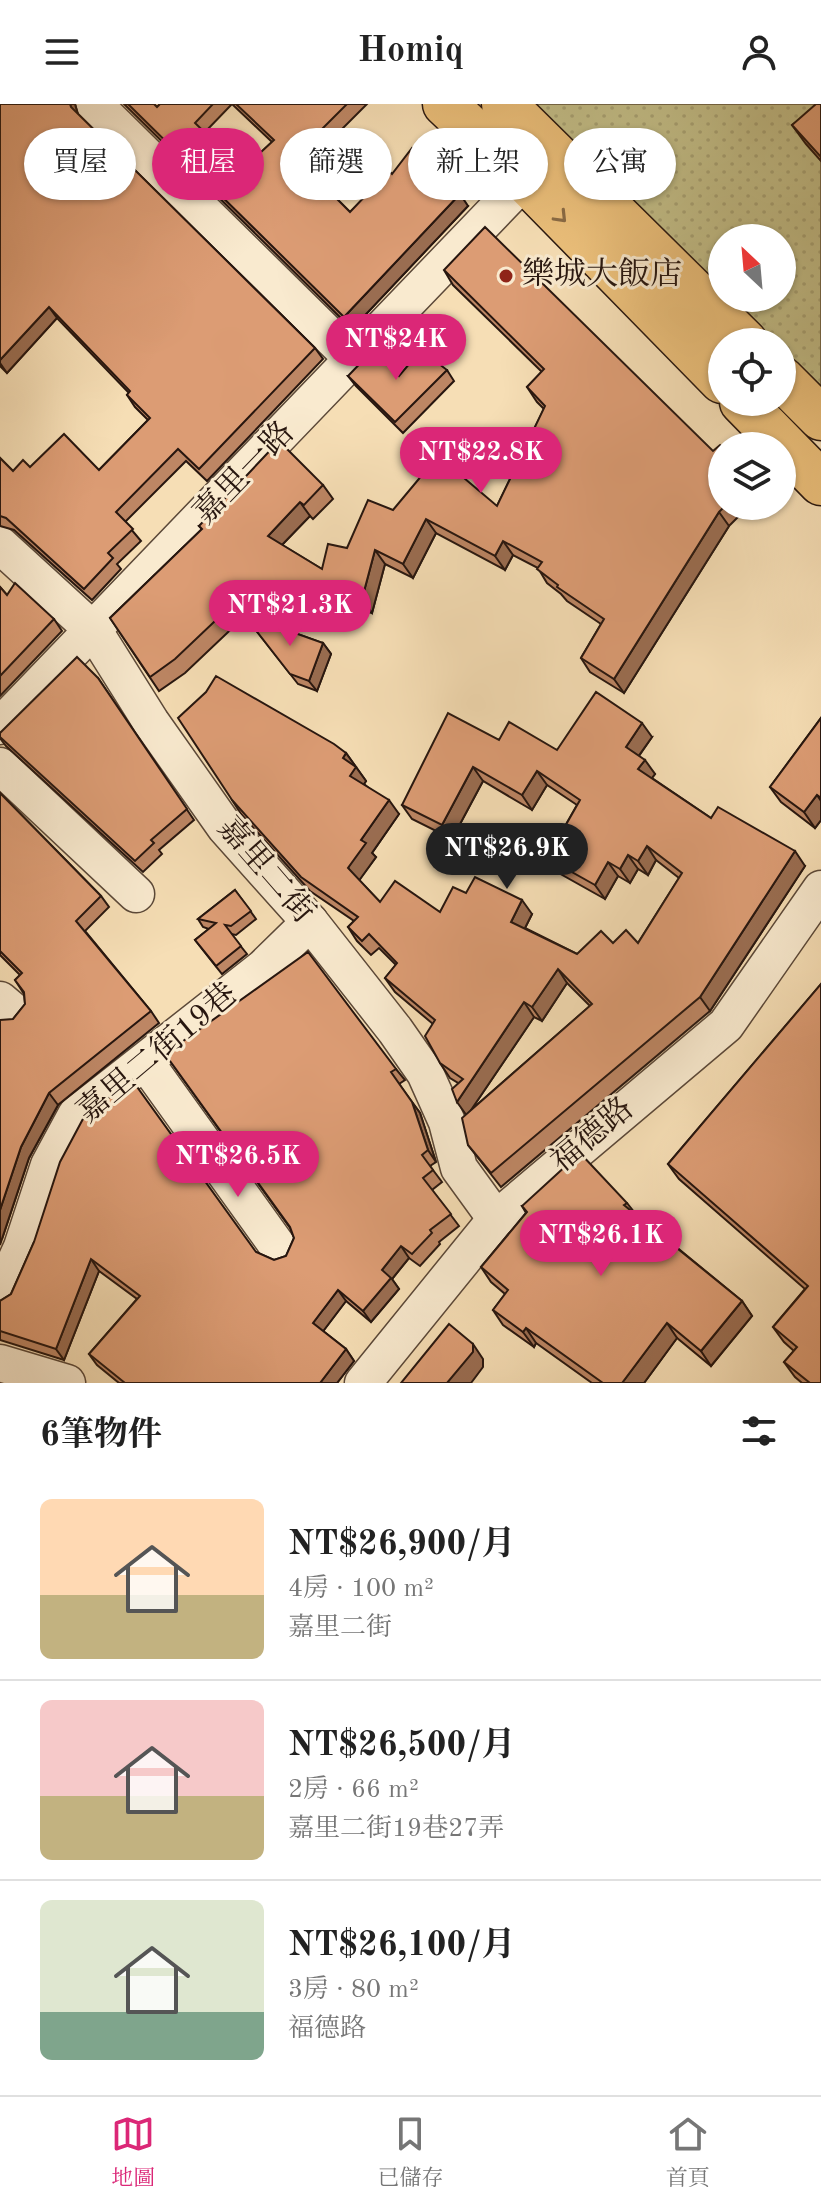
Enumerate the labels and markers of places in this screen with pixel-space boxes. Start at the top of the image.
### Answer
place label: 樂城大飯店 [522,257,682,292]
marker: 樂城大飯店 [497,267,515,285]
pin: NT$24K [331,314,461,382]
pin: NT$22.8K [398,427,564,495]
pin: NT$21.3K [207,580,373,648]
pin: NT$26.9K [424,823,590,891]
pin: NT$26.5K [155,1131,321,1199]
pin: NT$26.1K [518,1210,684,1278]

